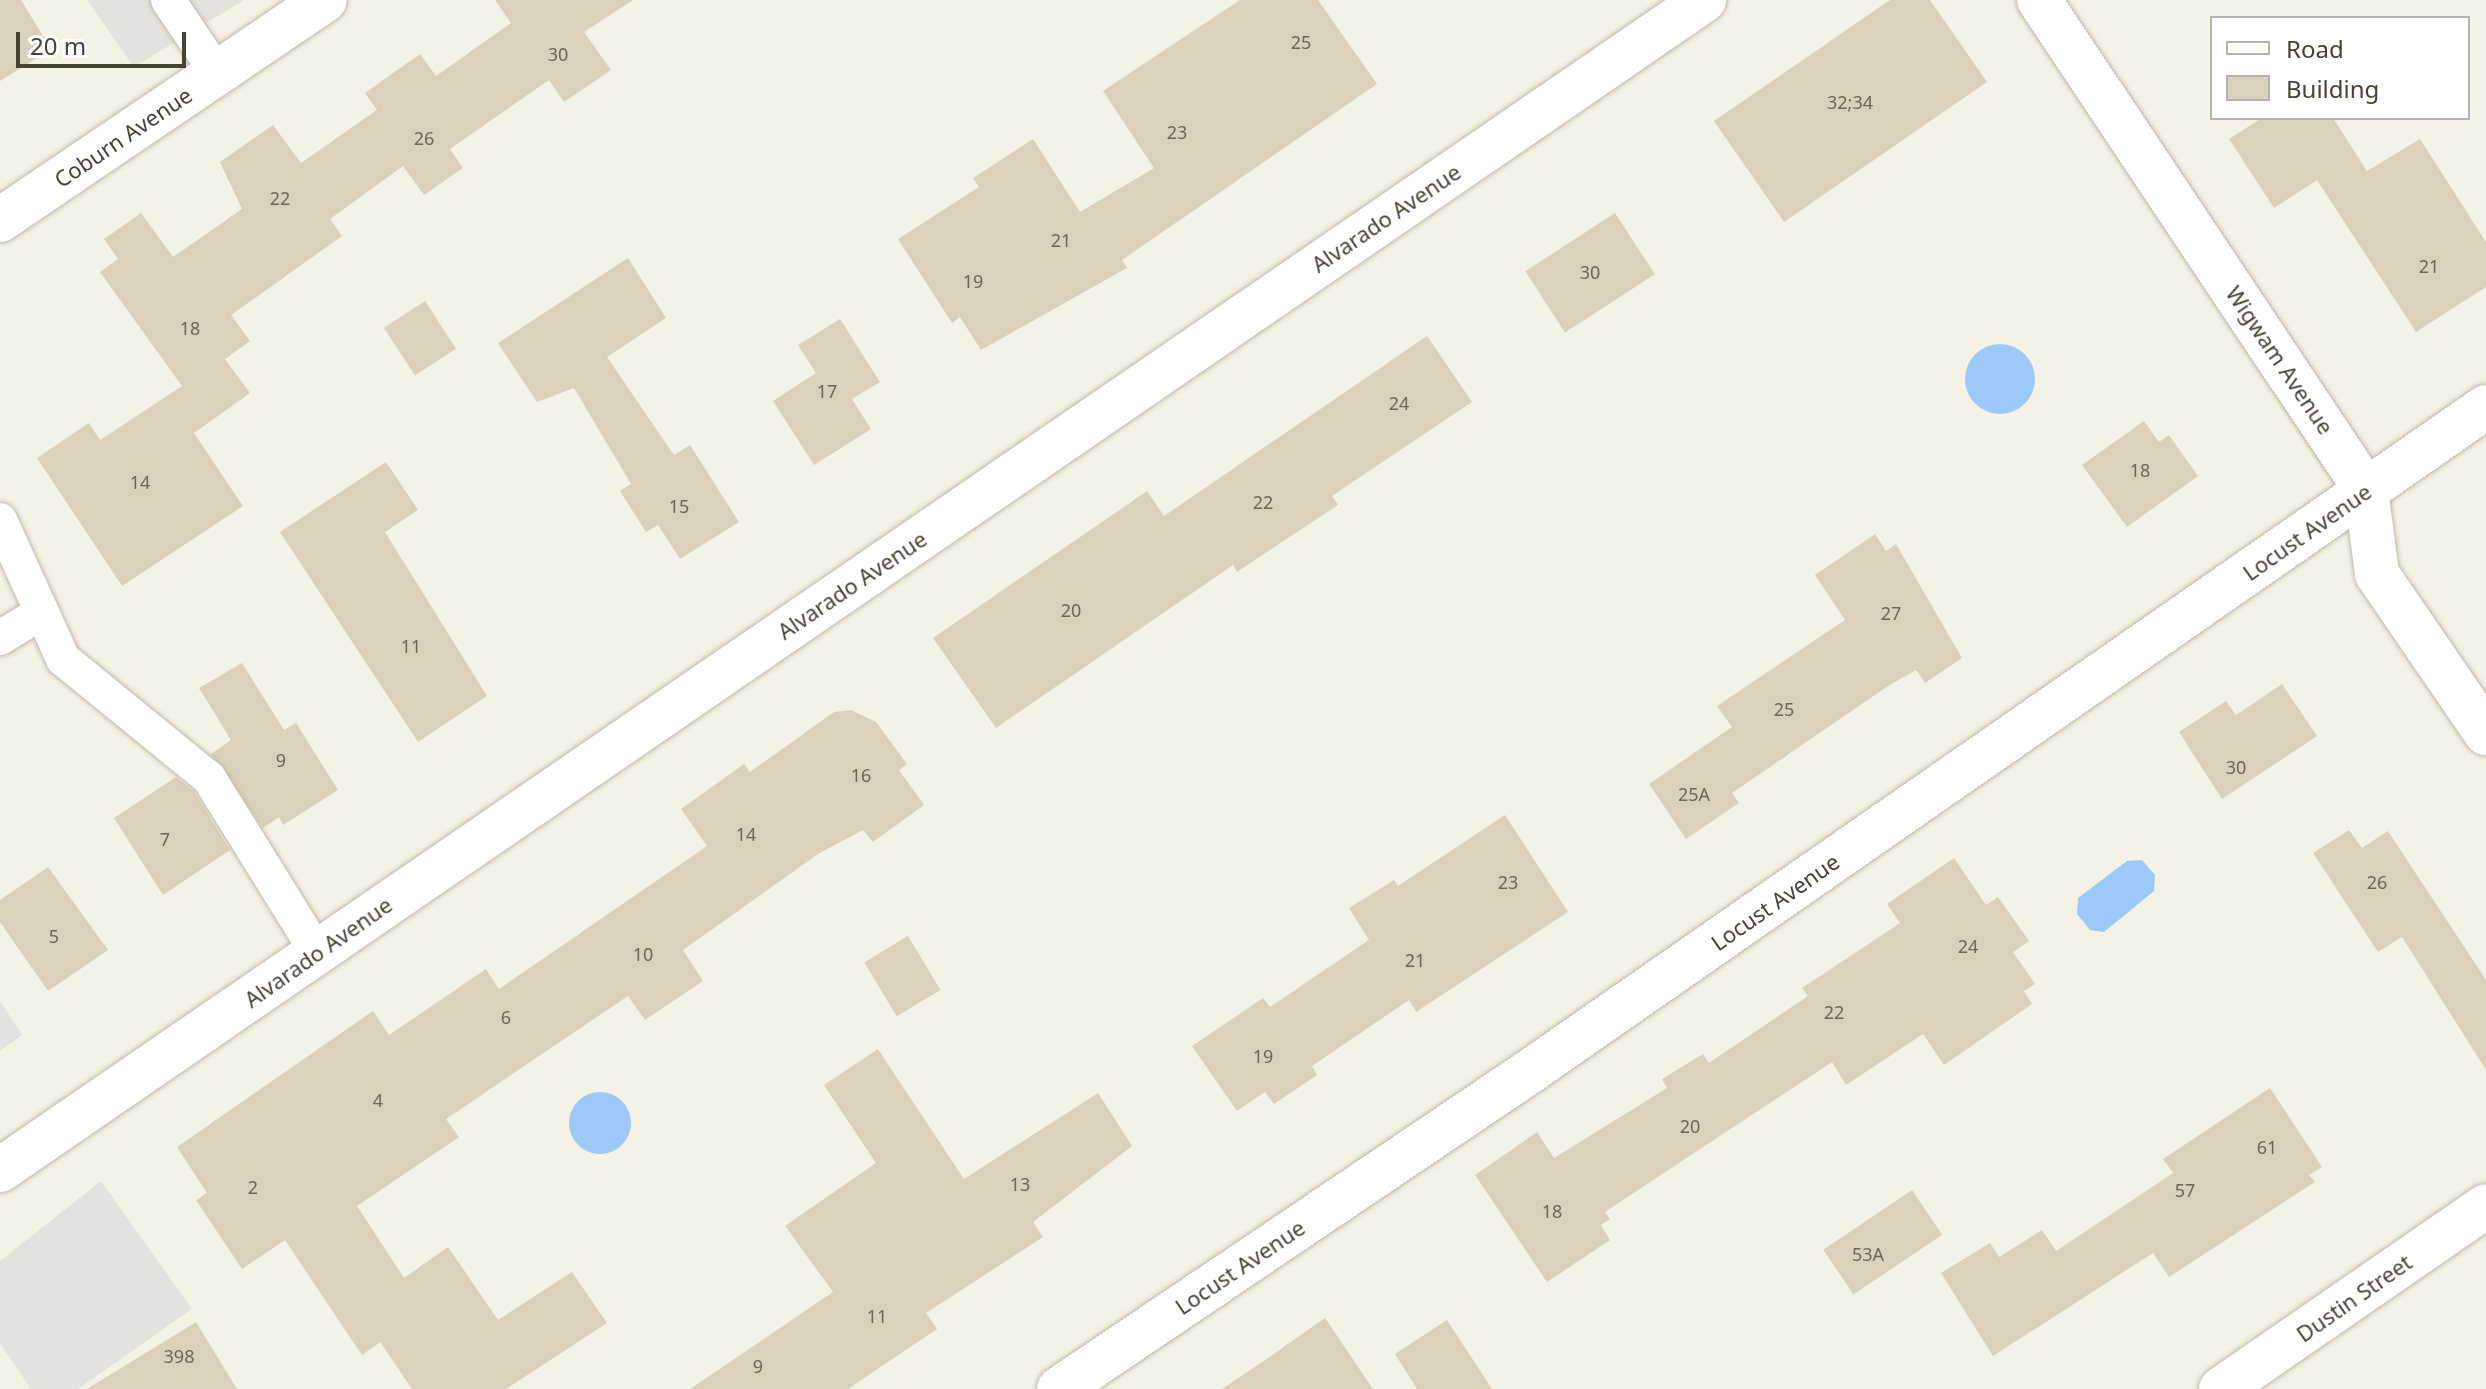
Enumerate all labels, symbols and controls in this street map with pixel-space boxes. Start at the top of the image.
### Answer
scale bar [20,16,190,66]
legend [2210,16,2470,120]
text: 20 m [30,29,86,62]
house number: 25 [1291,31,1311,53]
text: Road [2286,32,2344,65]
house number: 30 [548,43,568,65]
text: Building [2286,72,2379,105]
street label: Coburn Avenue [49,81,197,193]
house number: 32;34 [1827,91,1873,113]
house number: 23 [1167,121,1187,143]
house number: 26 [414,127,434,149]
street label: Alvarado Avenue [1306,158,1466,278]
house number: 22 [270,187,290,209]
house number: 21 [1051,229,1071,251]
house number: 21 [2419,255,2439,277]
house number: 30 [1580,261,1600,283]
house number: 19 [963,270,983,292]
street label: Wigwam Avenue [2221,281,2339,439]
house number: 18 [180,317,200,339]
house number: 17 [817,380,837,402]
house number: 24 [1389,392,1409,414]
house number: 18 [2130,459,2150,481]
house number: 14 [130,471,150,493]
street label: Locust Avenue [2238,478,2376,586]
house number: 22 [1253,491,1273,513]
house number: 15 [669,495,689,517]
street label: Alvarado Avenue [772,525,932,645]
house number: 20 [1061,599,1081,621]
house number: 27 [1881,602,1901,624]
house number: 11 [401,635,421,657]
house number: 25 [1774,698,1794,720]
house number: 9 [276,749,286,771]
house number: 30 [2226,756,2246,778]
house number: 16 [851,764,871,786]
house number: 25A [1678,783,1710,805]
house number: 14 [736,823,756,845]
house number: 7 [160,828,170,850]
street label: Locust Avenue [1706,848,1844,956]
house number: 23 [1498,871,1518,893]
house number: 26 [2367,871,2387,893]
street label: Alvarado Avenue [239,891,397,1013]
house number: 5 [49,925,59,947]
house number: 24 [1958,935,1978,957]
house number: 10 [633,943,653,965]
house number: 21 [1405,949,1425,971]
house number: 22 [1824,1001,1844,1023]
house number: 6 [501,1006,511,1028]
house number: 19 [1253,1045,1273,1067]
house number: 4 [373,1089,383,1111]
house number: 20 [1680,1115,1700,1137]
house number: 61 [2257,1136,2277,1158]
house number: 13 [1010,1173,1030,1195]
house number: 2 [248,1176,258,1198]
house number: 57 [2175,1179,2195,1201]
house number: 18 [1542,1200,1562,1222]
street label: Locust Avenue [1170,1214,1310,1320]
house number: 53A [1852,1243,1884,1265]
street label: Dustin Street [2291,1249,2417,1347]
house number: 11 [867,1305,887,1327]
house number: 398 [164,1345,194,1367]
house number: 9 [753,1355,763,1377]

